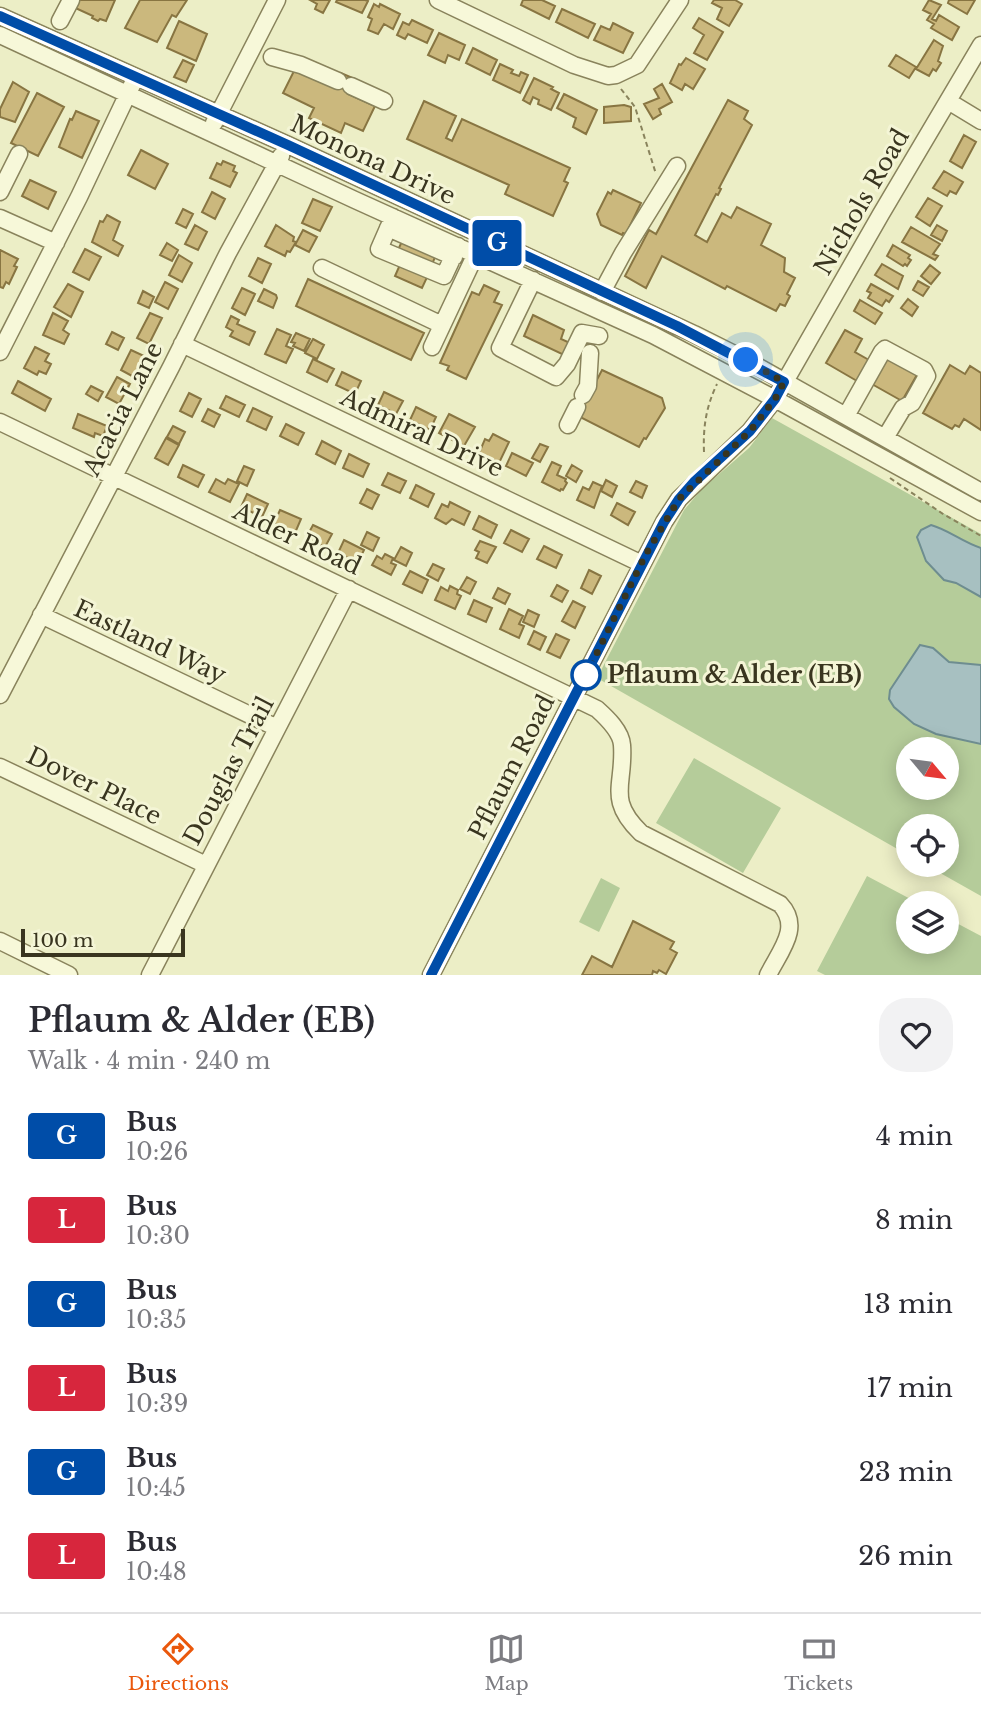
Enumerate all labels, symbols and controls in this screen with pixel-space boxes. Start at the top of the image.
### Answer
street label: Monona Drive [286,109,460,210]
street label: Nichols Road [808,123,915,280]
line badge: G [474,220,520,266]
text: G [486,228,508,257]
street label: Acacia Lane [76,337,169,481]
your location [728,342,763,377]
street label: Admiral Drive [335,382,508,483]
street label: Alder Road [228,496,366,581]
street label: Eastland Way [69,594,232,690]
marker: Pflaum & Alder (EB) [571,660,601,690]
place label: Pflaum & Alder (EB) [607,660,862,689]
street label: Pflaum Road [463,690,560,844]
street label: Douglas Trail [177,691,280,850]
north arrow [896,737,959,800]
map controls [896,737,959,954]
street label: Dover Place [22,740,166,831]
button: locate [896,814,959,877]
button: layers [896,891,959,954]
scale bar [21,926,186,958]
text: 100 m [32,929,93,952]
button: heart [879,998,953,1072]
text: Pflaum & Alder (EB) [28,1000,375,1041]
text: Walk · 4 min · 240 m [28,1047,270,1075]
text: Bus [126,1106,177,1138]
text: 4 min [876,1120,953,1152]
text: G [56,1121,77,1150]
text: 10:26 [126,1138,188,1166]
text: Bus [126,1190,177,1222]
text: 8 min [875,1204,953,1236]
text: L [57,1205,76,1234]
text: 10:30 [126,1222,190,1250]
text: Bus [126,1274,177,1306]
text: 13 min [863,1288,953,1320]
text: G [56,1289,77,1318]
text: 10:35 [126,1306,186,1334]
text: Bus [126,1358,177,1390]
text: 17 min [866,1372,953,1404]
text: L [57,1373,76,1402]
text: 10:39 [126,1390,188,1418]
text: Bus [126,1442,177,1474]
text: 23 min [859,1456,953,1488]
text: G [56,1457,77,1486]
text: 10:45 [126,1474,186,1502]
text: Bus [126,1526,177,1558]
text: 26 min [858,1540,953,1572]
text: L [57,1541,76,1570]
text: 10:48 [126,1558,187,1586]
tab: Directions [128,1630,229,1695]
tab: Map [484,1630,529,1695]
tab: Tickets [784,1630,853,1695]

